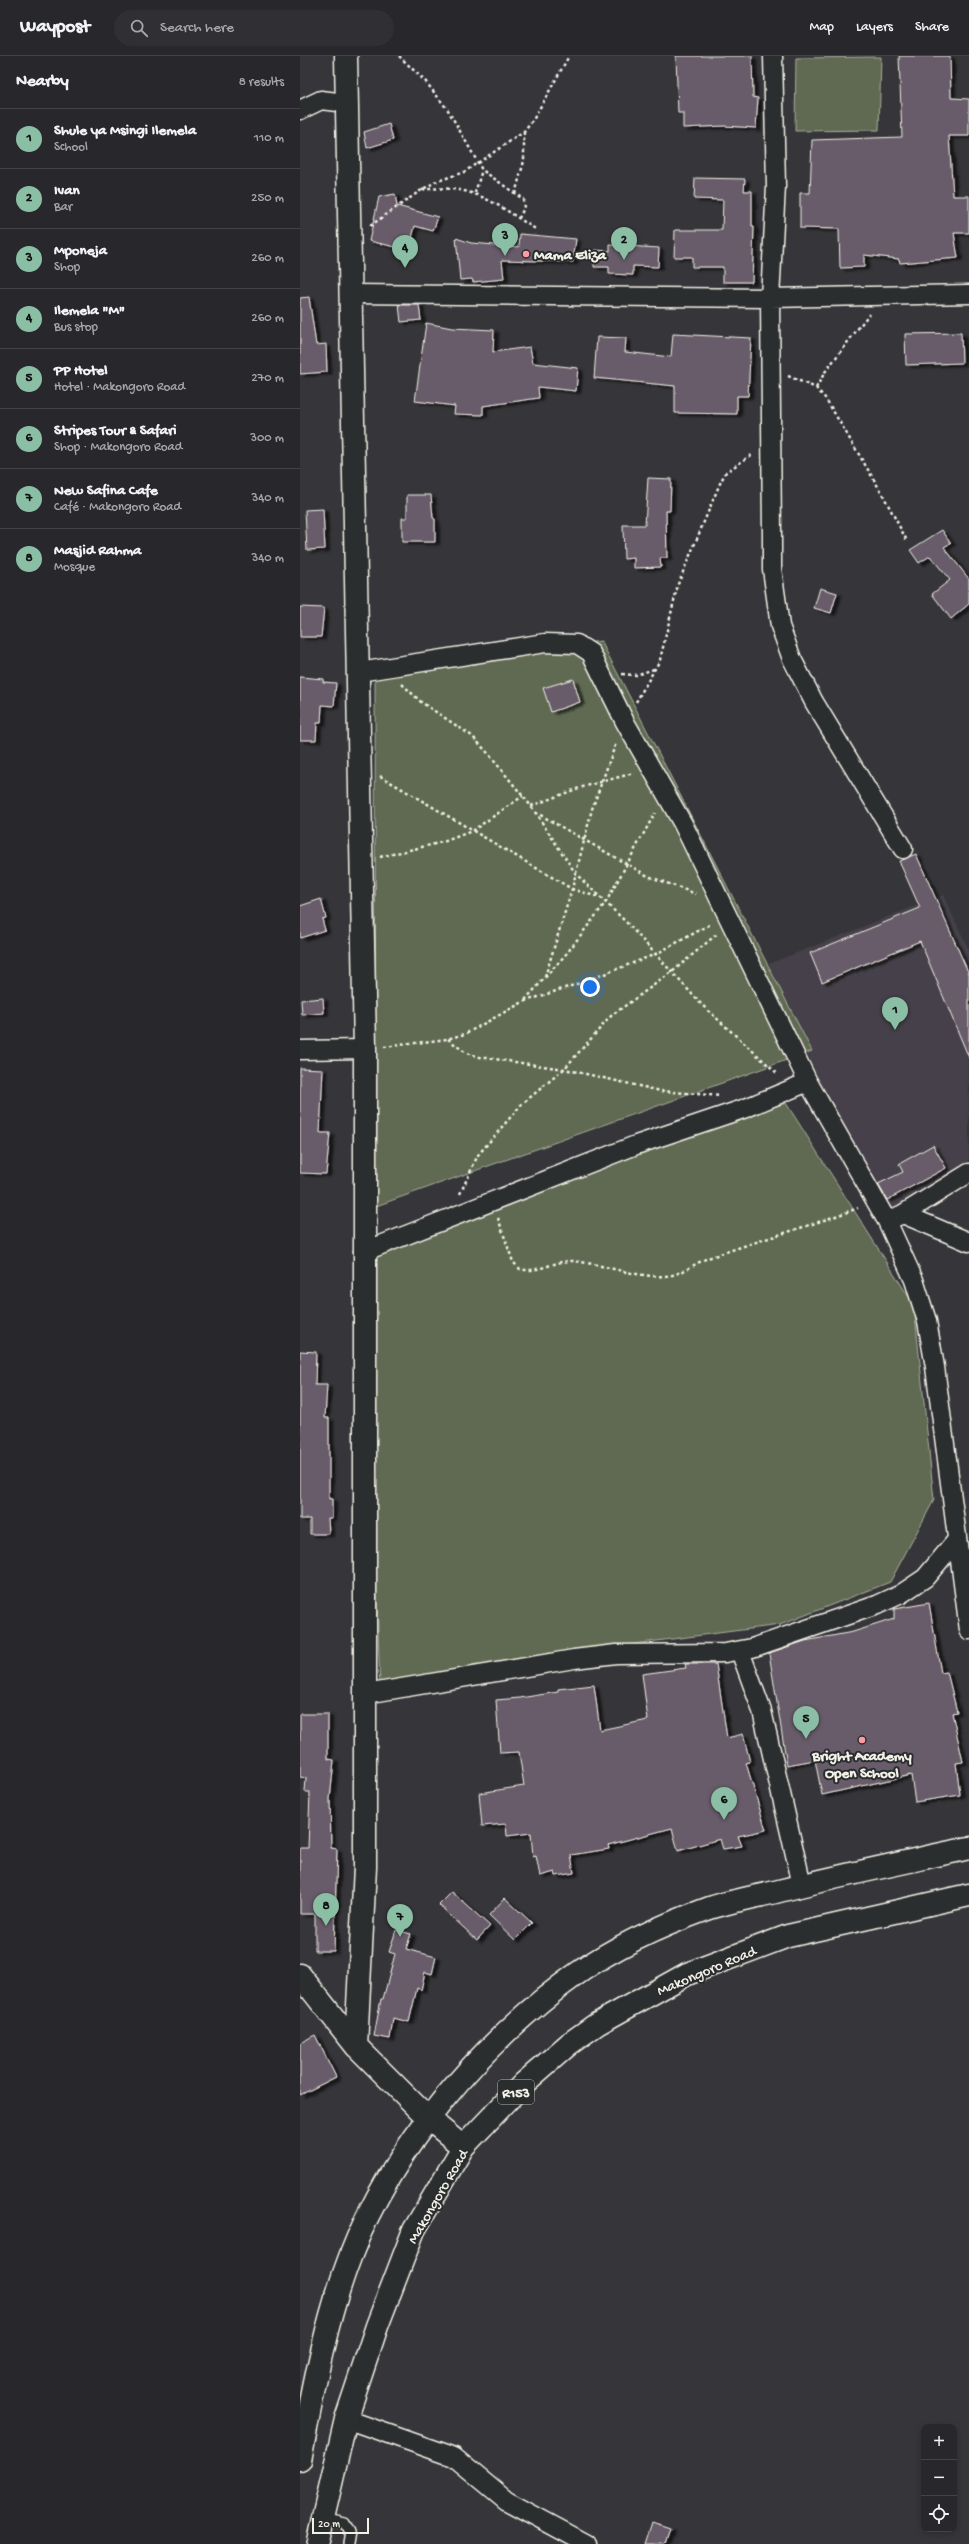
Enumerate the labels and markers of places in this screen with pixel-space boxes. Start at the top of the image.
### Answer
pin: 3 [492,223,518,256]
pin: 2 [611,227,637,260]
pin: 4 [392,235,418,268]
place label: Mama Eliza [534,247,607,265]
marker: Mama Eliza [521,249,531,259]
pin: 1 [882,997,908,1030]
pin: 5 [793,1706,819,1739]
marker: Bright Academy Open School [857,1735,867,1745]
place label: Bright Academy Open School [811,1748,912,1783]
pin: 6 [711,1787,737,1820]
pin: 8 [313,1893,339,1926]
pin: 7 [387,1904,413,1937]

